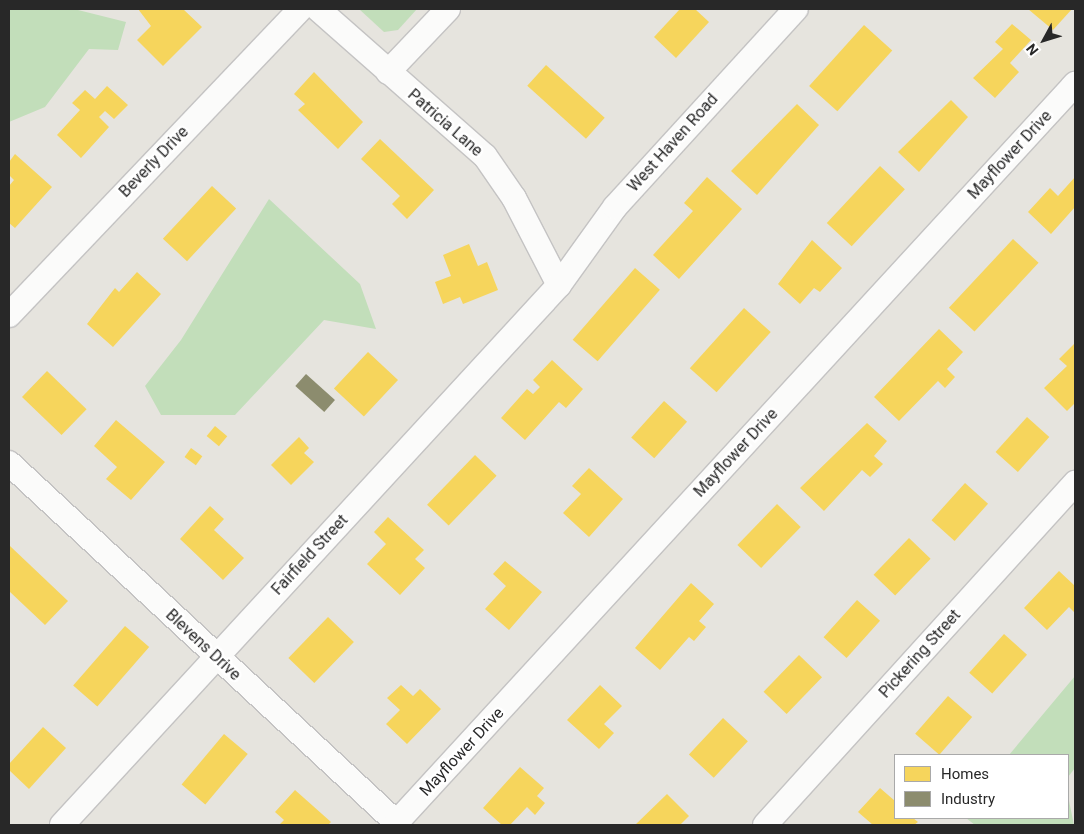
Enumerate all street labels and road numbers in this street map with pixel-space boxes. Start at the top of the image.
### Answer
street label: Patricia Lane [404,85,486,161]
street label: West Haven Road [624,90,722,196]
street label: Mayflower Drive [964,107,1056,203]
street label: Beverly Drive [115,123,193,201]
street label: Mayflower Drive [690,405,782,501]
street label: Fairfield Street [268,511,352,599]
street label: Blevens Drive [162,605,244,685]
street label: Pickering Street [875,606,965,702]
street label: Mayflower Drive [416,704,508,800]

